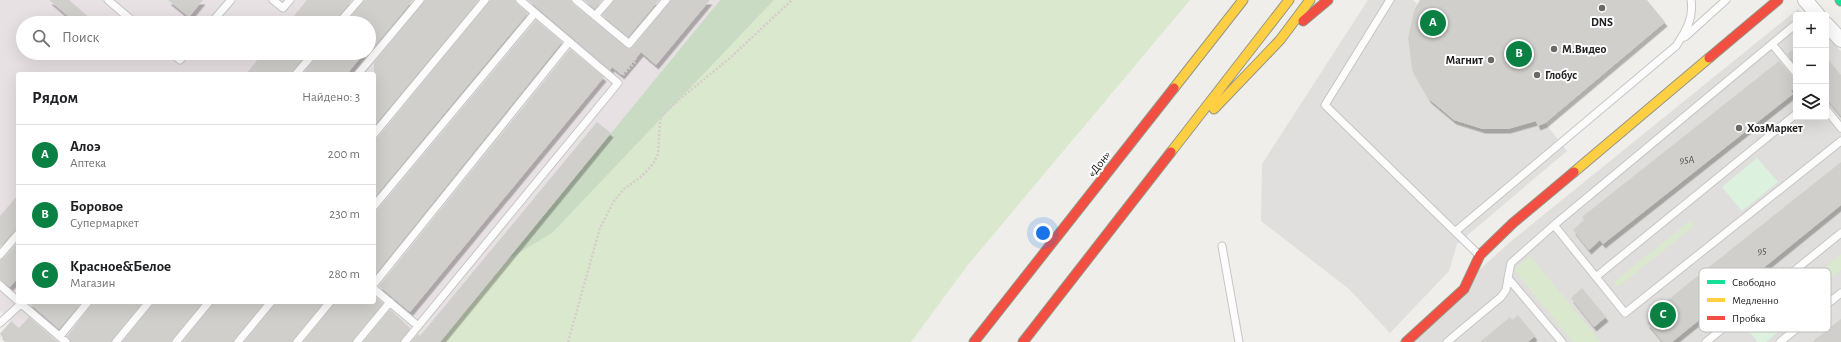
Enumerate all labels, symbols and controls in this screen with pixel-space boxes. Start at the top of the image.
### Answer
marker: DNS [1597,3,1607,13]
pin: A [1420,8,1446,38]
map controls [1793,12,1829,120]
button: + [1793,12,1829,48]
search box [16,16,376,60]
place label: DNS [1591,16,1613,28]
icon: search [30,27,52,49]
text: Поиск [62,30,100,45]
pin: B [1506,39,1532,69]
place label: М.Видео [1562,43,1607,55]
marker: М.Видео [1549,44,1559,54]
button: − [1793,48,1829,84]
place label: Магнит [1446,54,1483,66]
marker: Магнит [1486,55,1496,65]
place label: Глобус [1545,69,1577,82]
marker: Глобус [1532,70,1542,80]
button: layers [1793,84,1829,120]
text: Рядом [32,89,78,106]
text: Найдено: 3 [302,91,360,104]
place label: ХозМаркет [1747,122,1803,134]
marker: ХозМаркет [1734,123,1744,133]
text: Алоэ [70,139,100,154]
text: A [41,148,49,161]
text: 200 m [328,148,360,161]
street label: «Дон» [1085,149,1113,179]
house number: 95А [1680,155,1694,165]
text: Аптека [70,157,106,170]
text: Боровое [70,199,123,214]
text: B [41,208,49,221]
text: 230 m [329,208,360,221]
text: Супермаркет [70,217,139,230]
your location [1033,223,1053,243]
house number: 95 [1758,246,1766,256]
text: Красное&Белое [70,259,171,274]
text: C [42,268,48,281]
text: 280 m [329,268,360,281]
legend [1699,268,1831,332]
text: Магазин [70,277,116,290]
text: Свободно [1732,277,1776,288]
text: Медленно [1732,295,1779,306]
pin: C [1650,300,1676,330]
text: Пробка [1732,313,1765,324]

